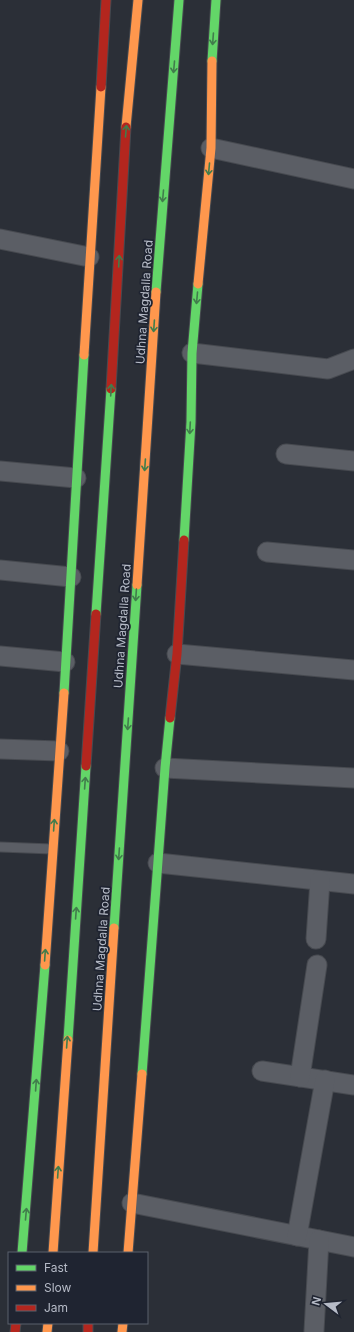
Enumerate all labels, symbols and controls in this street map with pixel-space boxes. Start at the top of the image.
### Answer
one-way arrow [209,32,216,45]
one-way arrow [170,60,177,73]
one-way arrow [123,125,130,138]
one-way arrow [205,162,212,175]
one-way arrow [160,189,167,202]
street label: Udhna Magdalla Road [132,239,156,365]
one-way arrow [115,255,122,268]
one-way arrow [193,291,200,304]
one-way arrow [150,319,157,332]
one-way arrow [107,384,115,397]
one-way arrow [187,421,194,434]
one-way arrow [141,458,148,471]
street label: Udhna Magdalla Road [110,563,134,689]
one-way arrow [133,588,140,601]
one-way arrow [124,717,131,730]
one-way arrow [81,777,88,790]
one-way arrow [51,819,58,832]
one-way arrow [116,847,123,860]
street label: Udhna Magdalla Road [89,886,113,1012]
one-way arrow [72,907,79,920]
one-way arrow [41,949,48,962]
one-way arrow [63,1036,71,1049]
one-way arrow [32,1079,39,1092]
one-way arrow [55,1166,62,1179]
one-way arrow [22,1208,29,1221]
legend [8,1252,148,1324]
text: Fast [44,1260,68,1275]
text: Slow [44,1280,72,1295]
north arrow [306,1284,346,1324]
text: N [309,1295,324,1307]
text: Jam [44,1300,68,1315]

